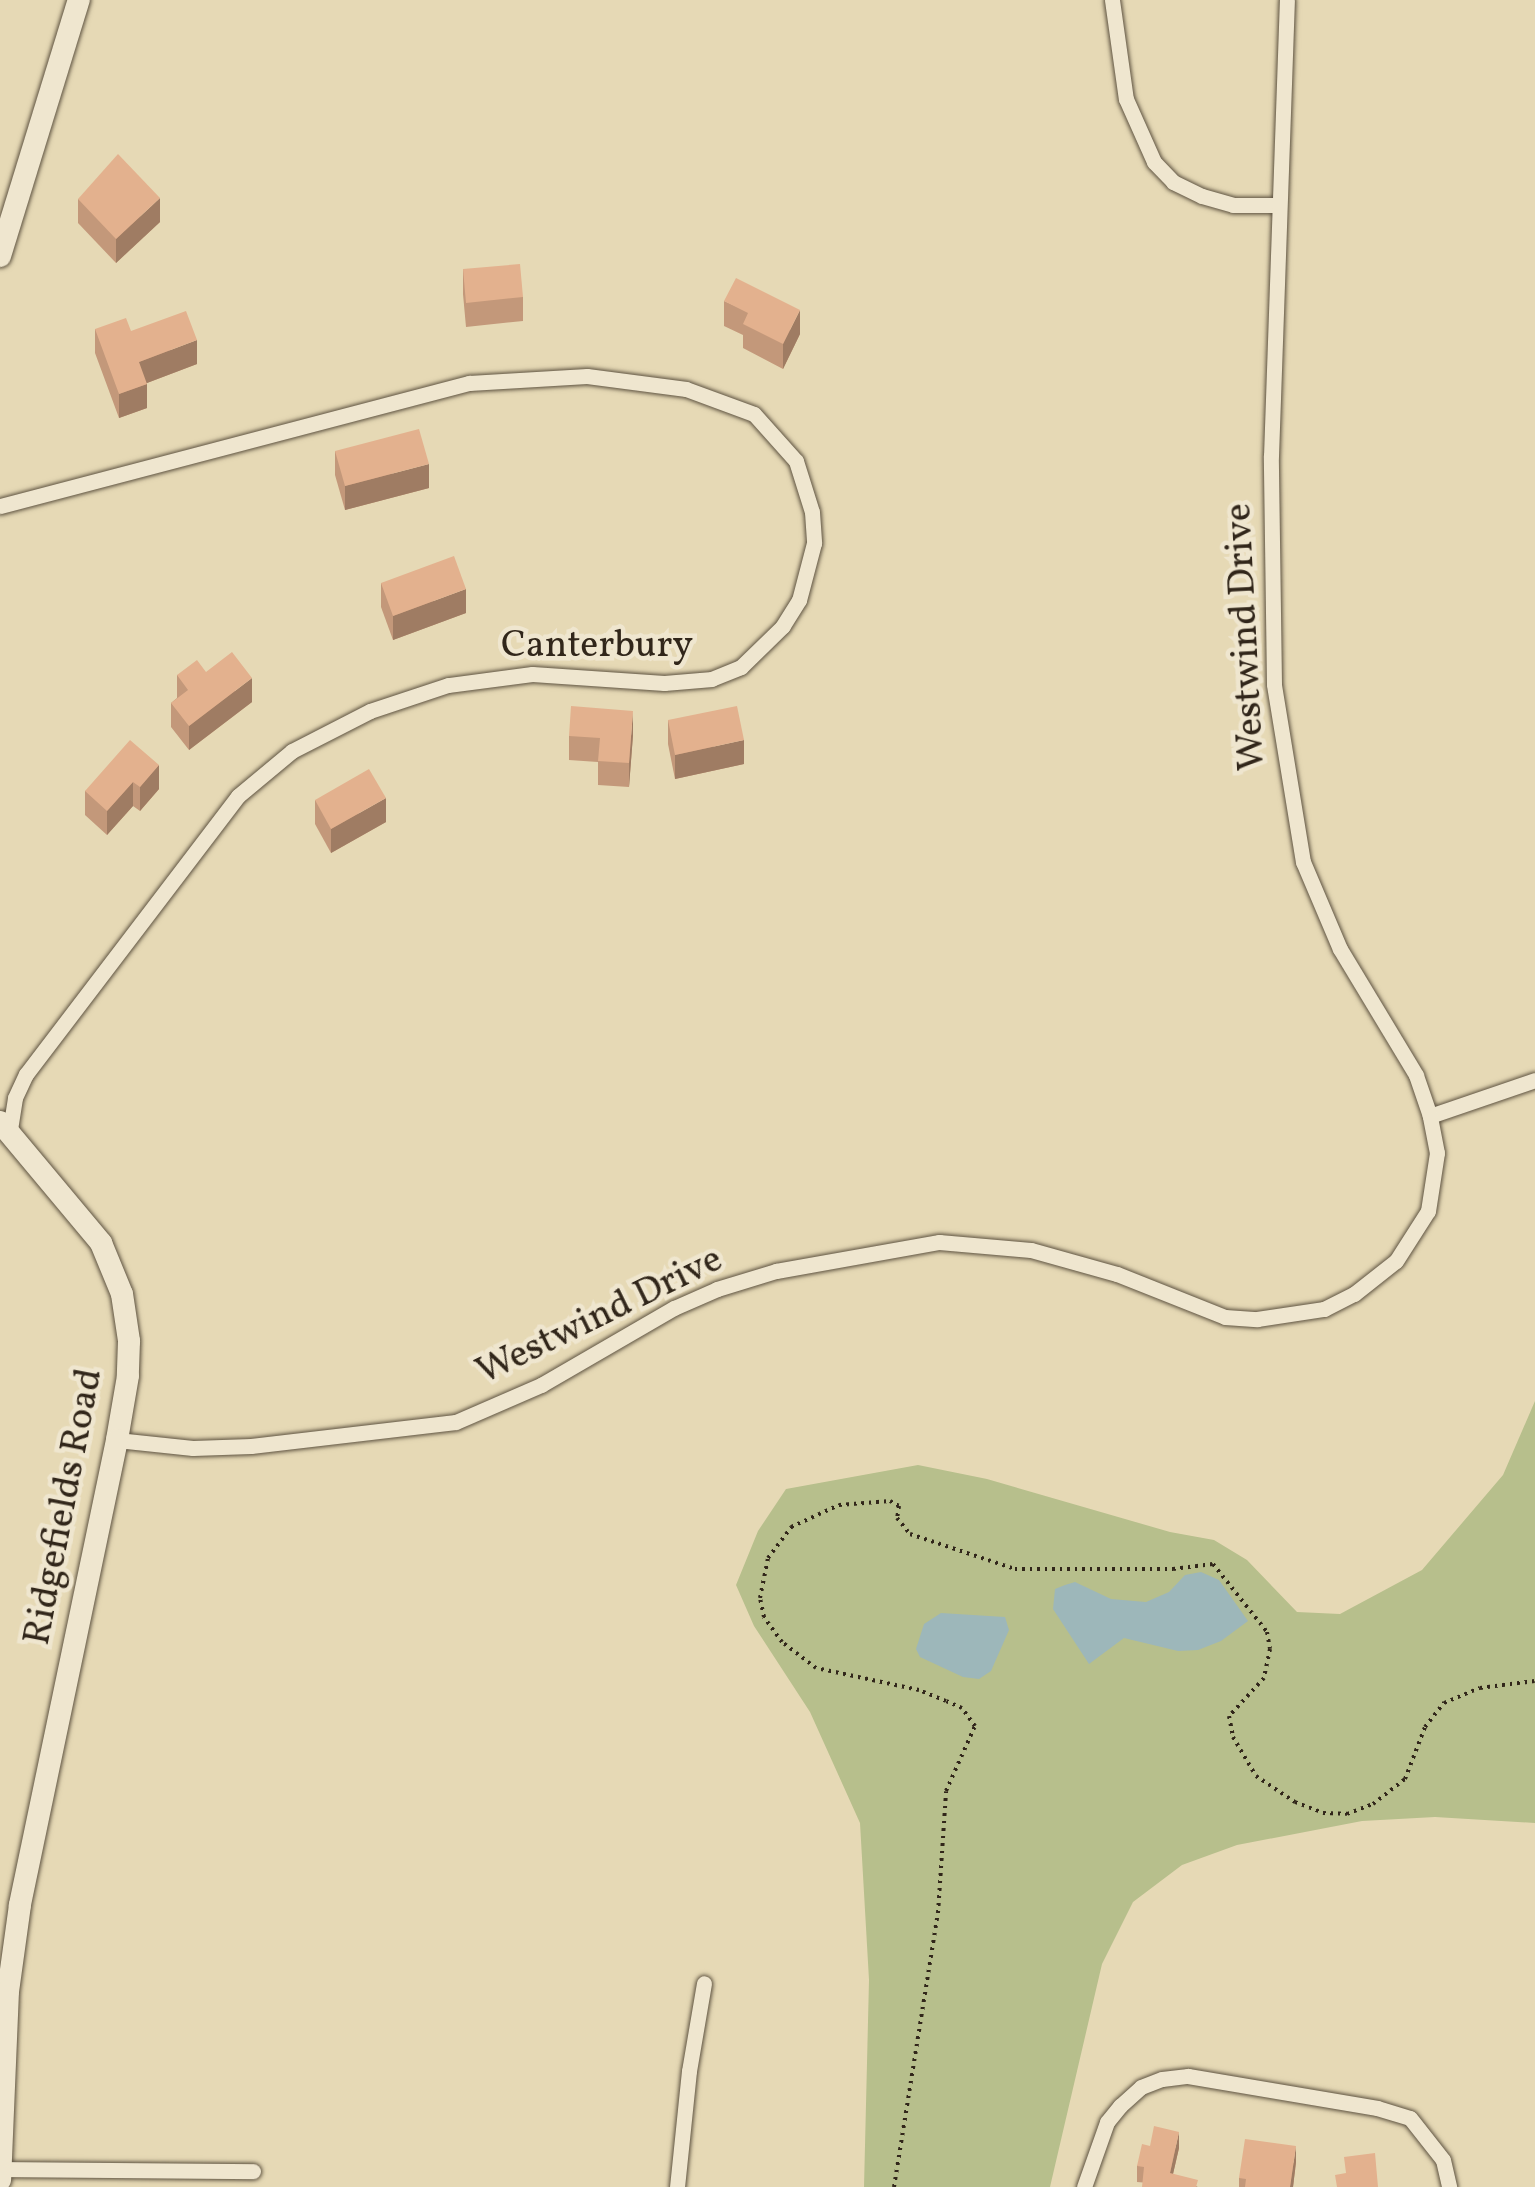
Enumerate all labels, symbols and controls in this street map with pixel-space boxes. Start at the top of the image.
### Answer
street label: Westwind Drive [1217,502,1277,772]
street label: Canterbury [501,624,693,670]
street label: Westwind Drive [470,1238,730,1396]
street label: Ridgefields Road [16,1365,114,1649]

